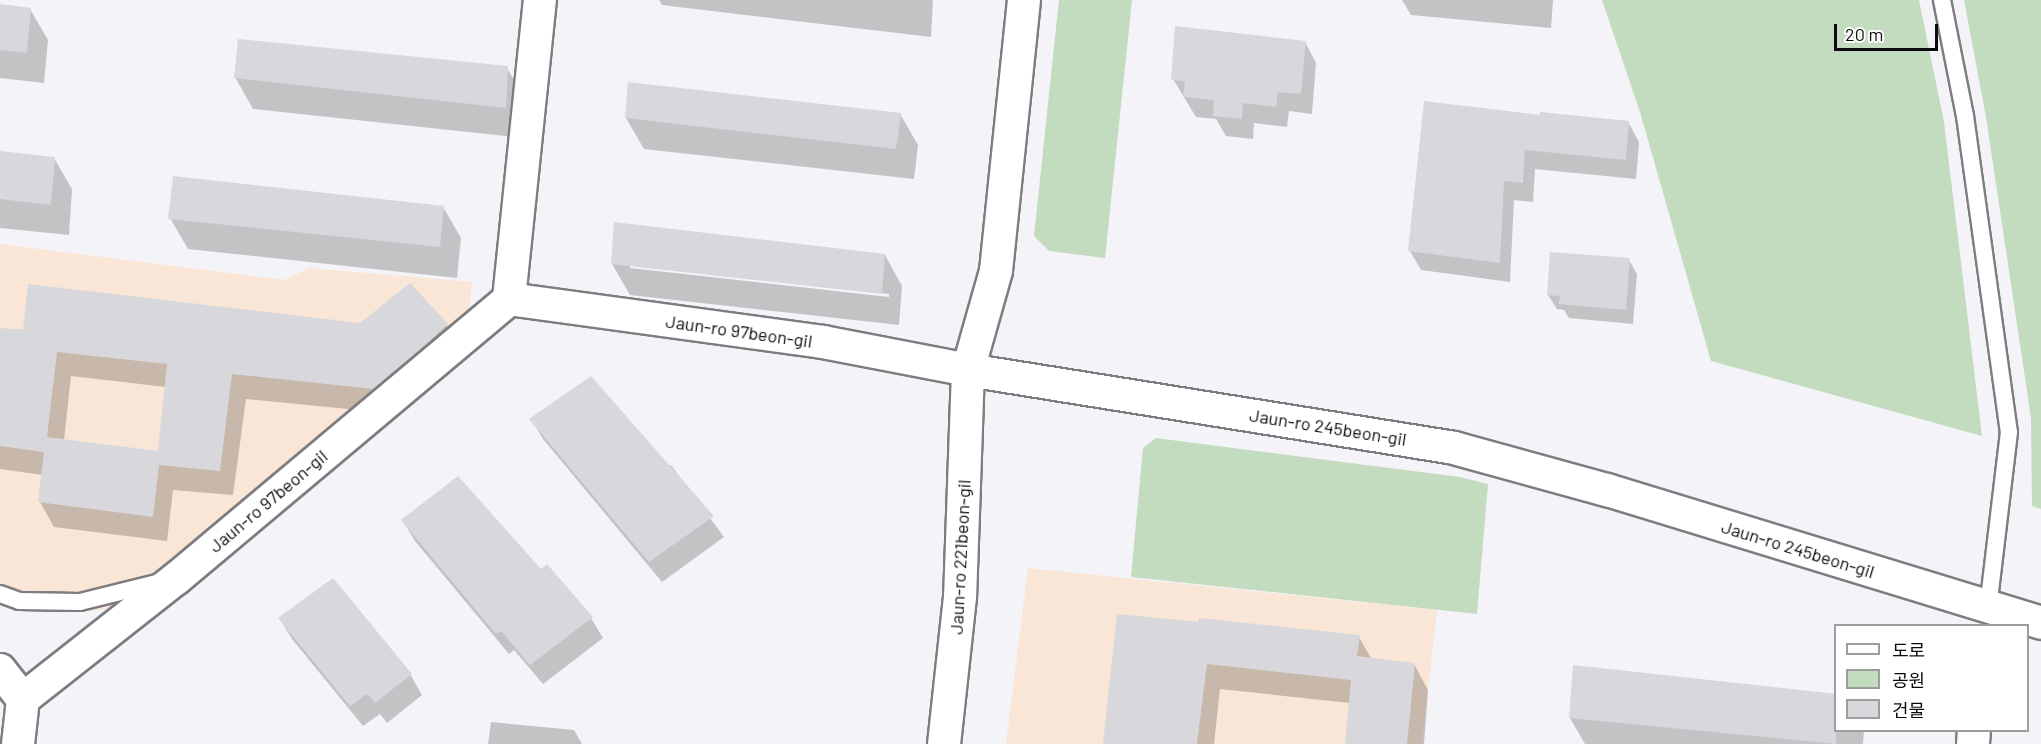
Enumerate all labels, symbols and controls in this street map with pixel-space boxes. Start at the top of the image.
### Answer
scale bar [1837,12,1940,50]
text: 20 m [1845,23,1883,45]
street label: Jaun-ro 97beon-gil [664,310,814,352]
street label: Jaun-ro 245beon-gil [1248,404,1408,450]
street label: Jaun-ro 97beon-gil [204,445,332,557]
street label: Jaun-ro 221beon-gil [945,479,975,635]
street label: Jaun-ro 245beon-gil [1719,515,1877,583]
legend [1834,624,2029,732]
text: 도로 [1892,639,1925,661]
text: 공원 [1892,669,1925,691]
text: 건물 [1892,699,1925,721]

